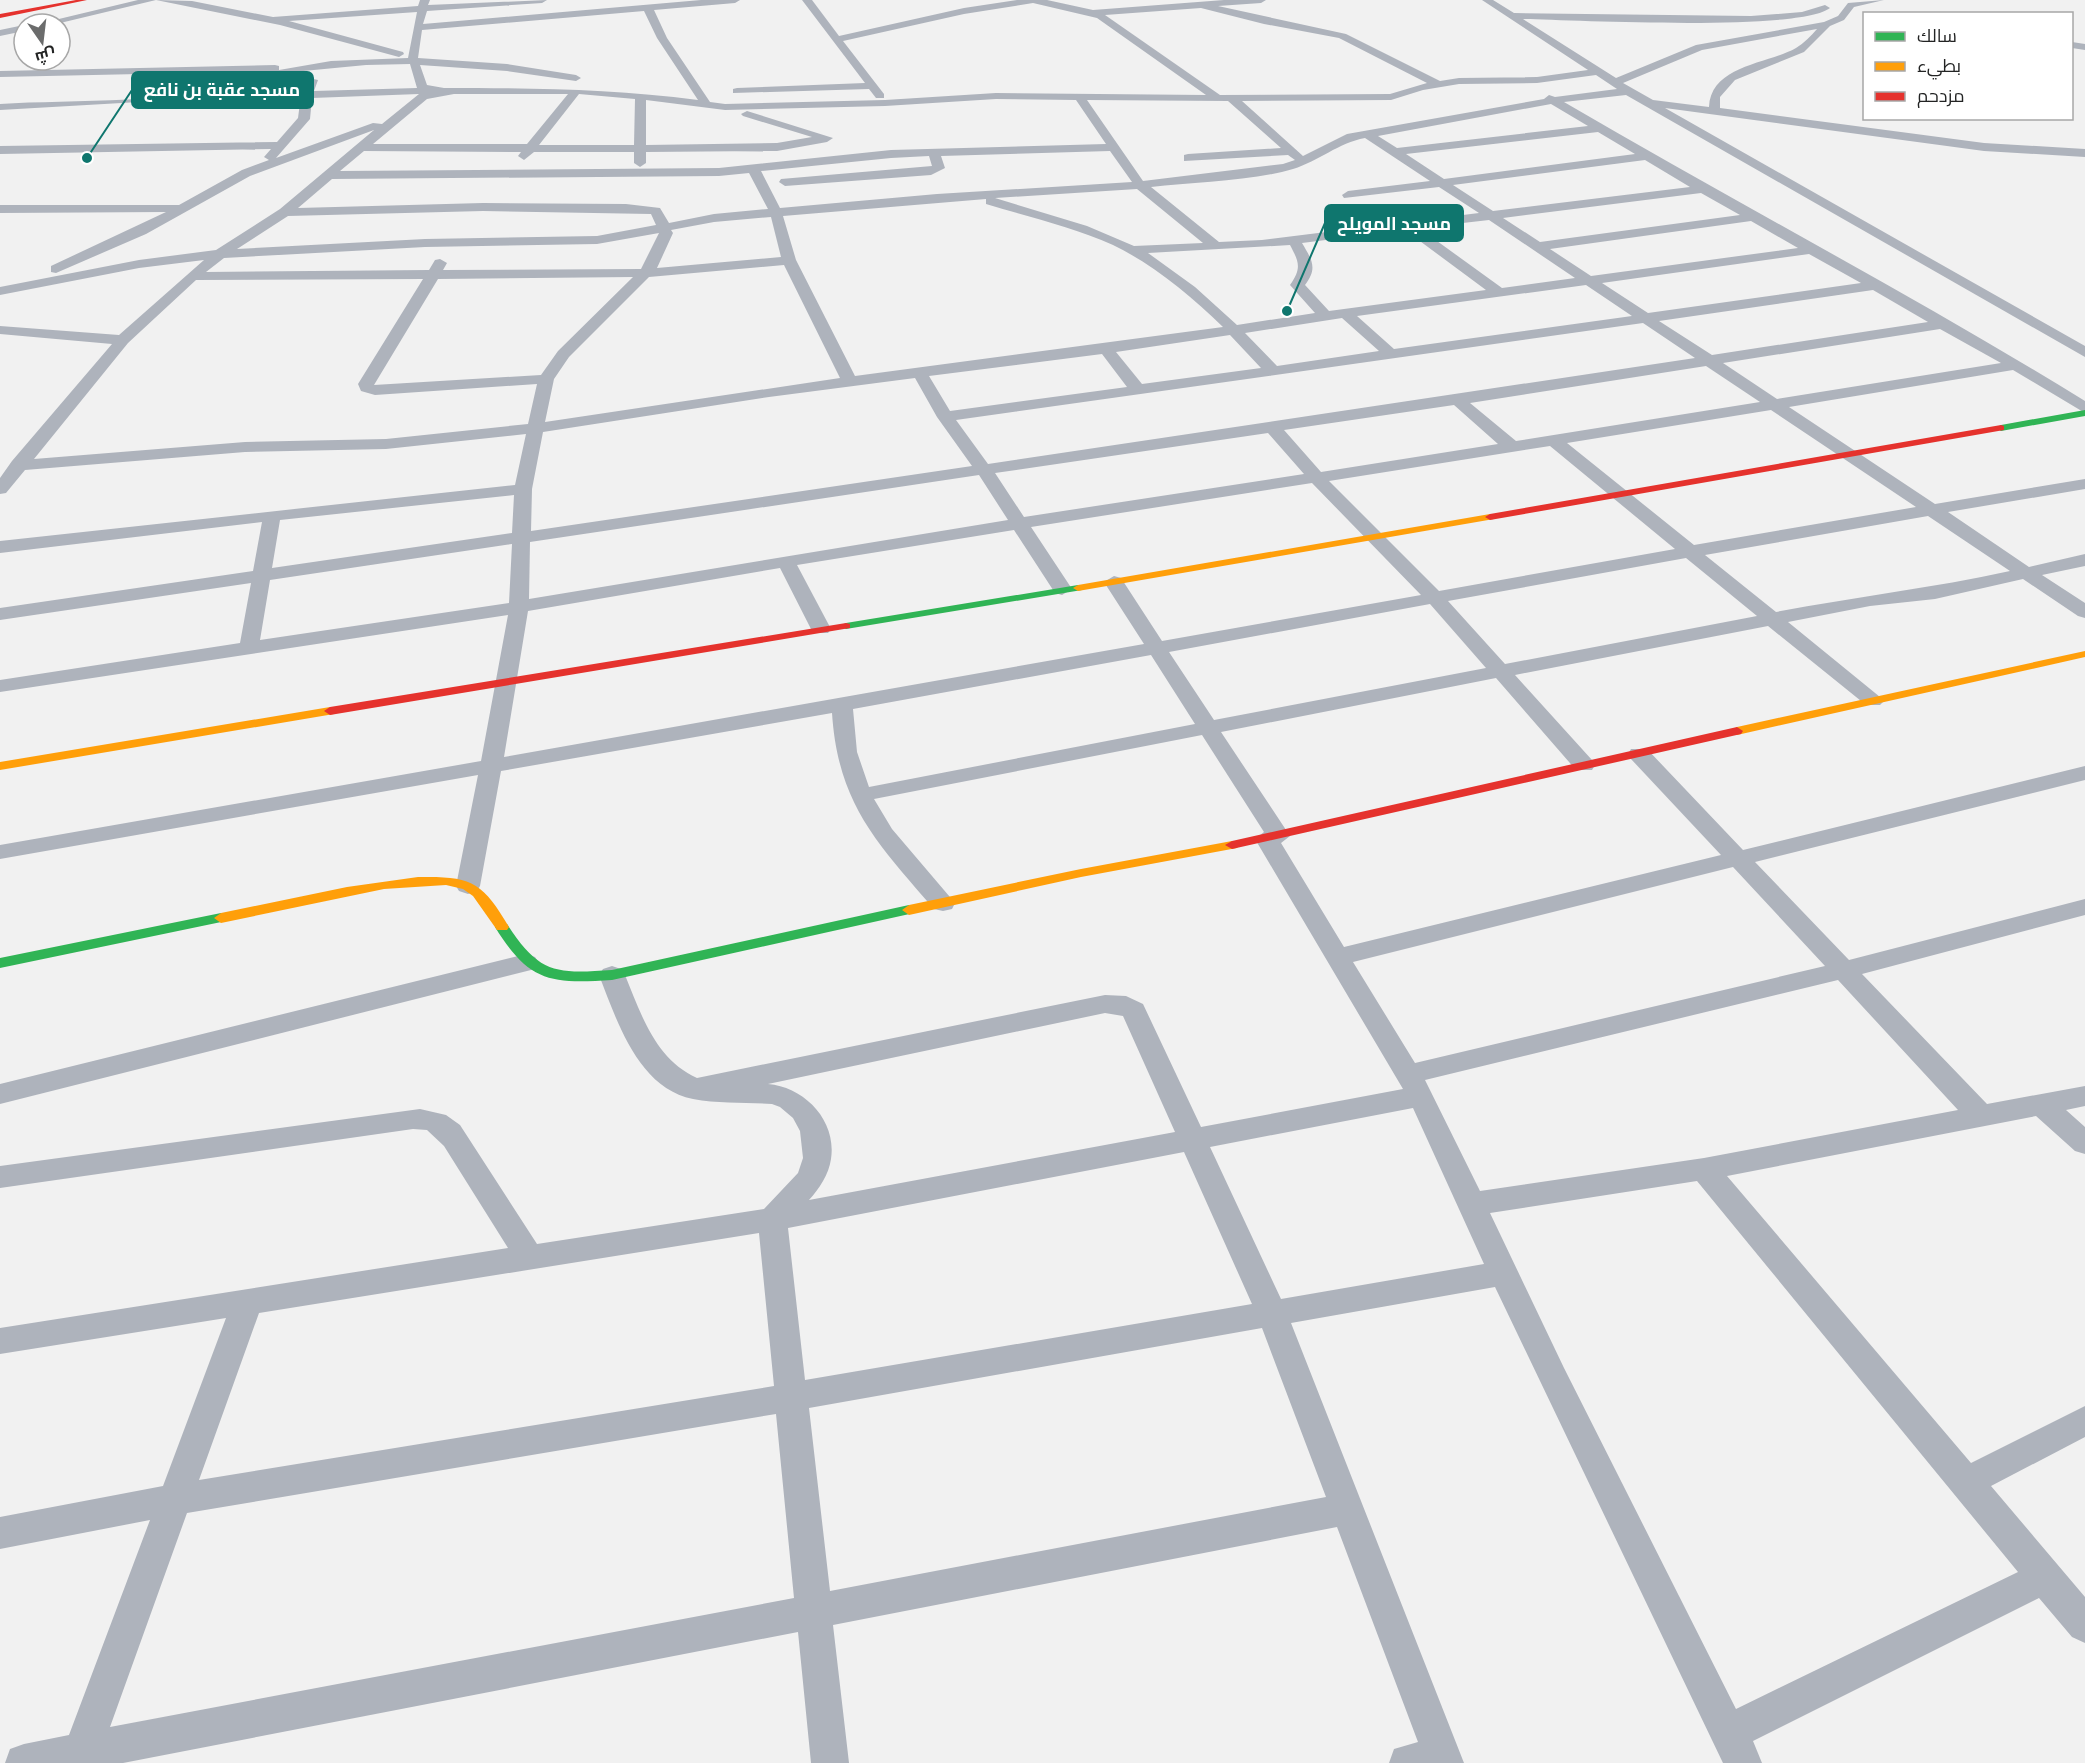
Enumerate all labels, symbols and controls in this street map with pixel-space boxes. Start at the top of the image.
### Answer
north arrow [12,12,72,72]
legend [1863,12,2073,120]
text: سالك [1917,25,1957,46]
text: ش [33,44,58,68]
text: بطيء [1917,55,1961,80]
callout: مسجد عقبة بن نافع [132,72,313,108]
text: مسجد عقبة بن نافع [144,79,300,102]
text: مزدحم [1917,85,1965,108]
callout: مسجد المويلح [1325,205,1463,241]
text: مسجد المويلح [1337,213,1451,236]

